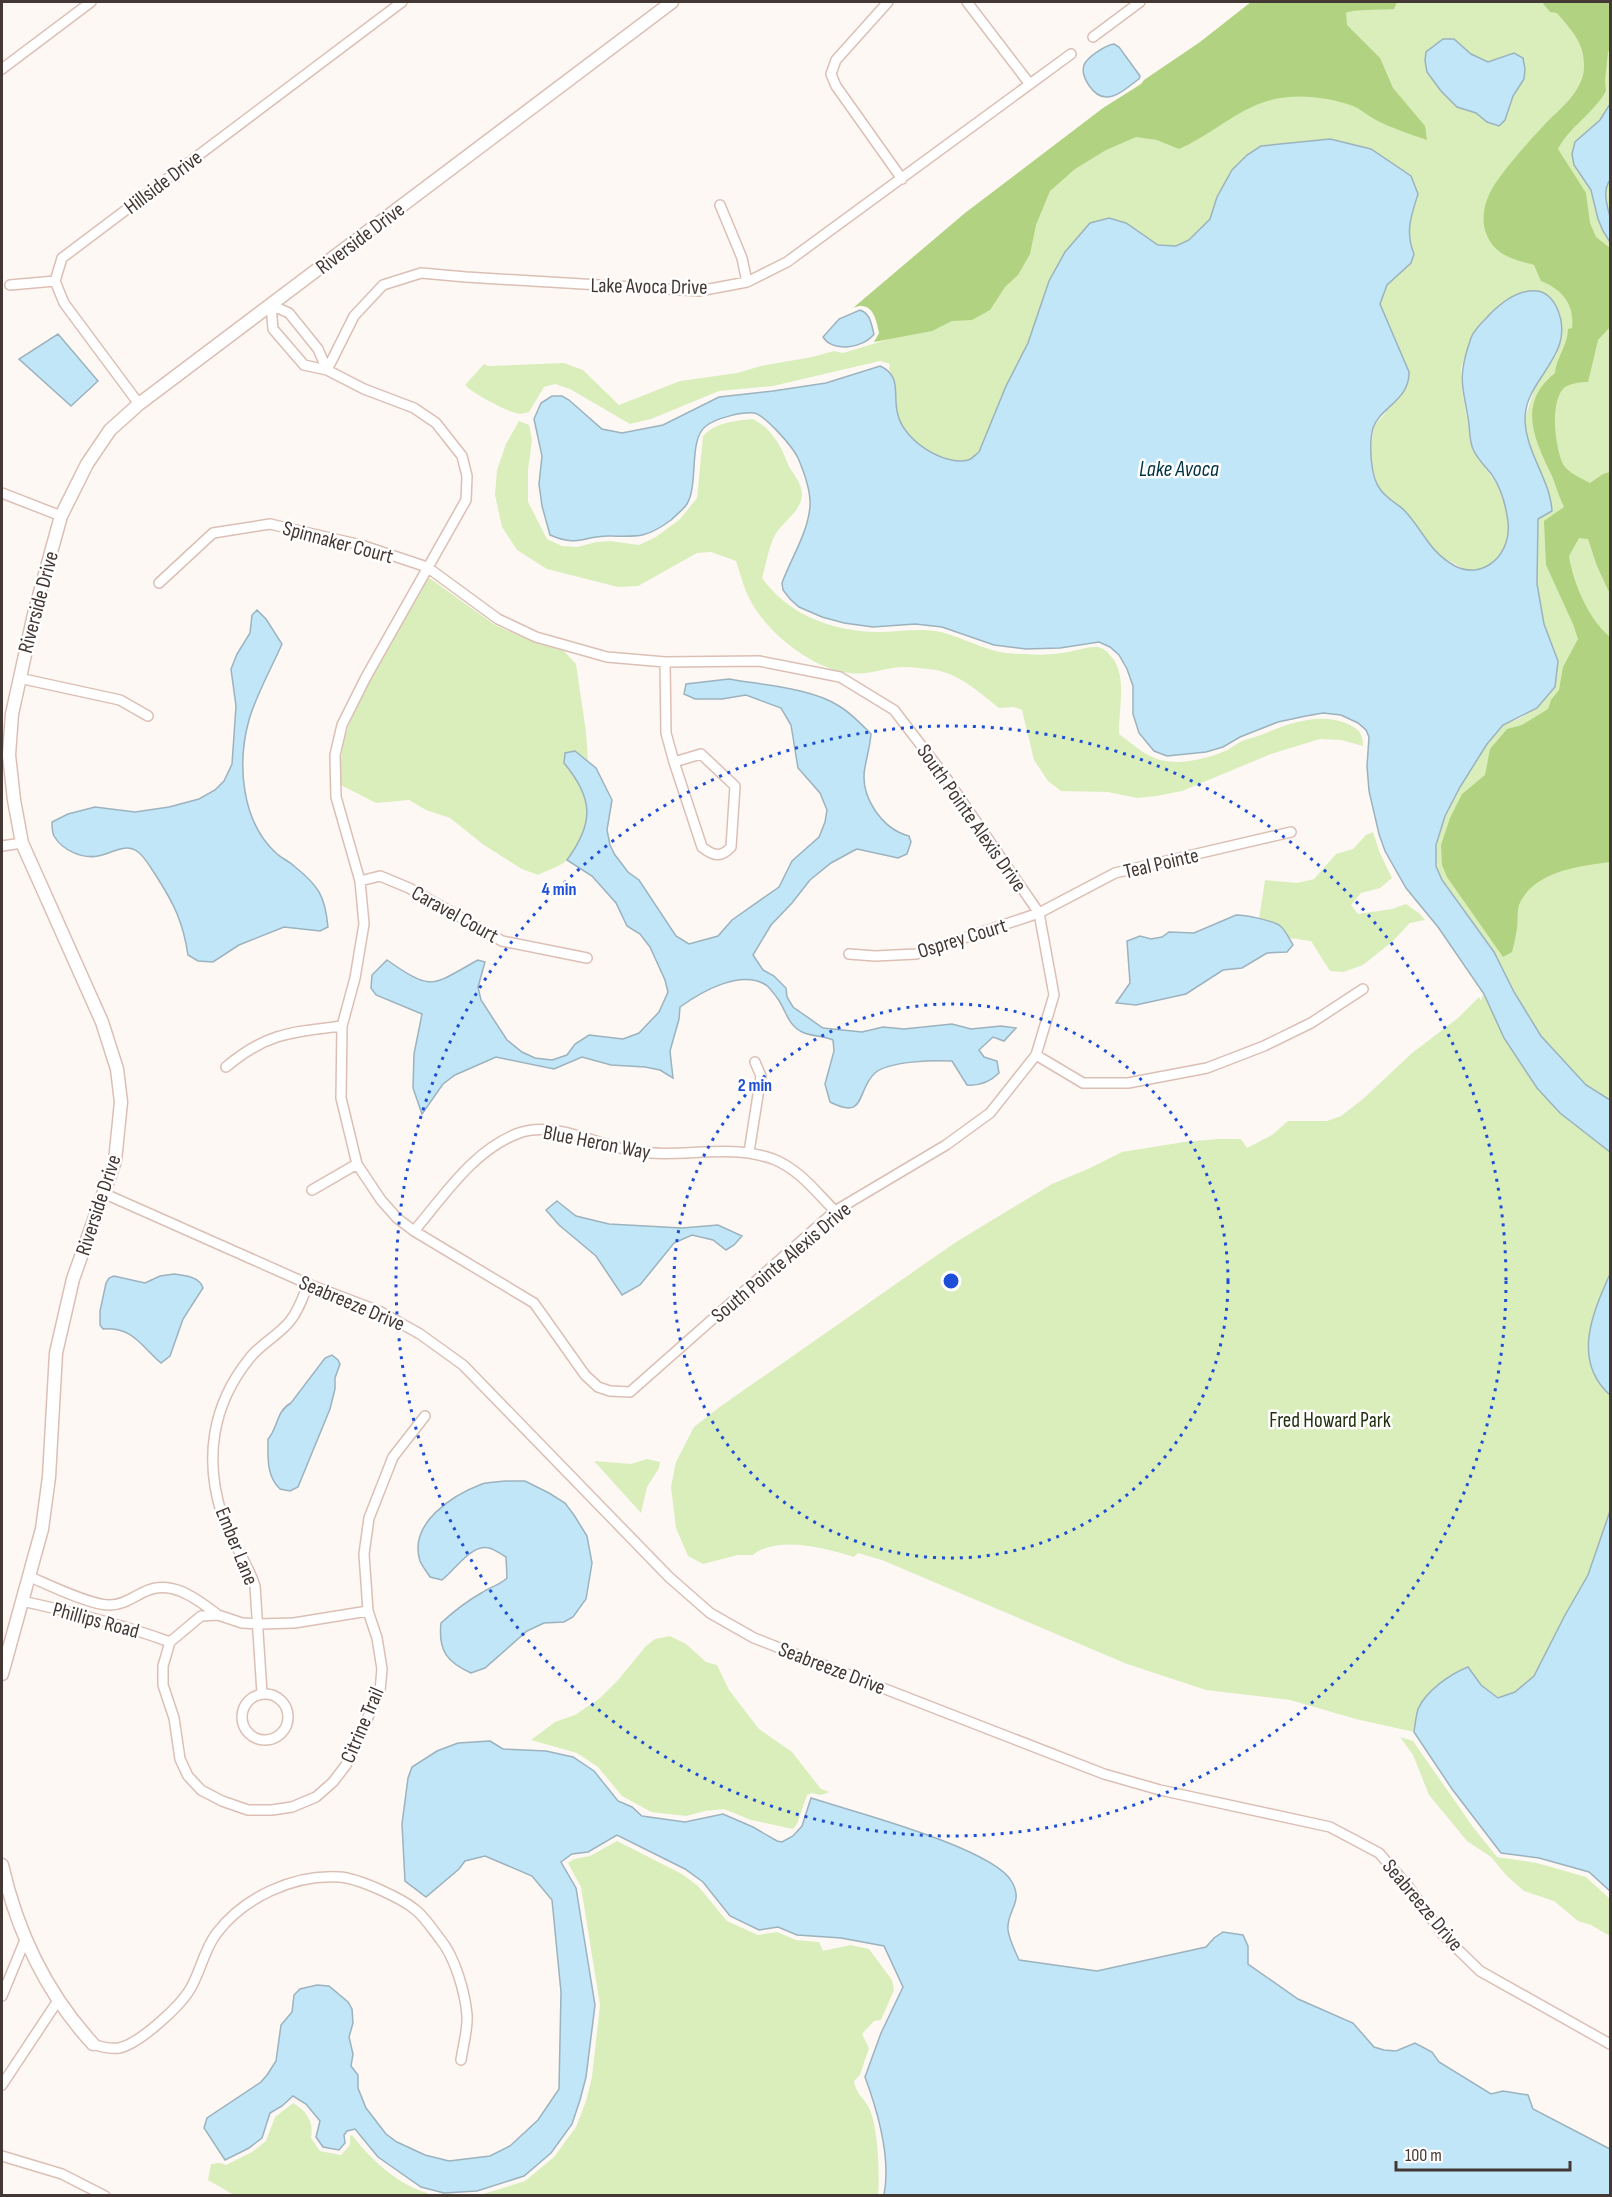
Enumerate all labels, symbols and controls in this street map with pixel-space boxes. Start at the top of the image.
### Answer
street label: Hillside Drive [119,145,207,220]
street label: Riverside Drive [311,197,410,280]
street label: Lake Avoca Drive [590,273,708,300]
water label: Lake Avoca [1139,456,1219,483]
street label: Spinnaker Court [280,516,396,569]
street label: Riverside Drive [13,548,64,656]
street label: South Pointe Alexis Drive [911,740,1032,897]
street label: Teal Pointe [1121,843,1201,884]
text: 4 min [542,879,576,900]
street label: Caravel Court [407,880,503,948]
street label: Osprey Court [914,913,1010,964]
text: 2 min [738,1075,772,1096]
street label: Blue Heron Way [541,1120,653,1165]
street label: Riverside Drive [70,1152,126,1259]
street label: South Pointe Alexis Drive [706,1197,856,1328]
street label: Seabreeze Drive [295,1270,408,1337]
centre of rings [941,1271,961,1291]
park label: Fred Howard Park [1269,1408,1391,1433]
street label: Ember Lane [210,1504,263,1589]
street label: Phillips Road [50,1597,142,1644]
street label: Seabreeze Drive [775,1637,889,1700]
street label: Citrine Trail [335,1684,390,1767]
street label: Seabreeze Drive [1377,1854,1468,1956]
scale bar [1396,2134,1570,2172]
text: 100 m [1405,2145,1442,2166]

